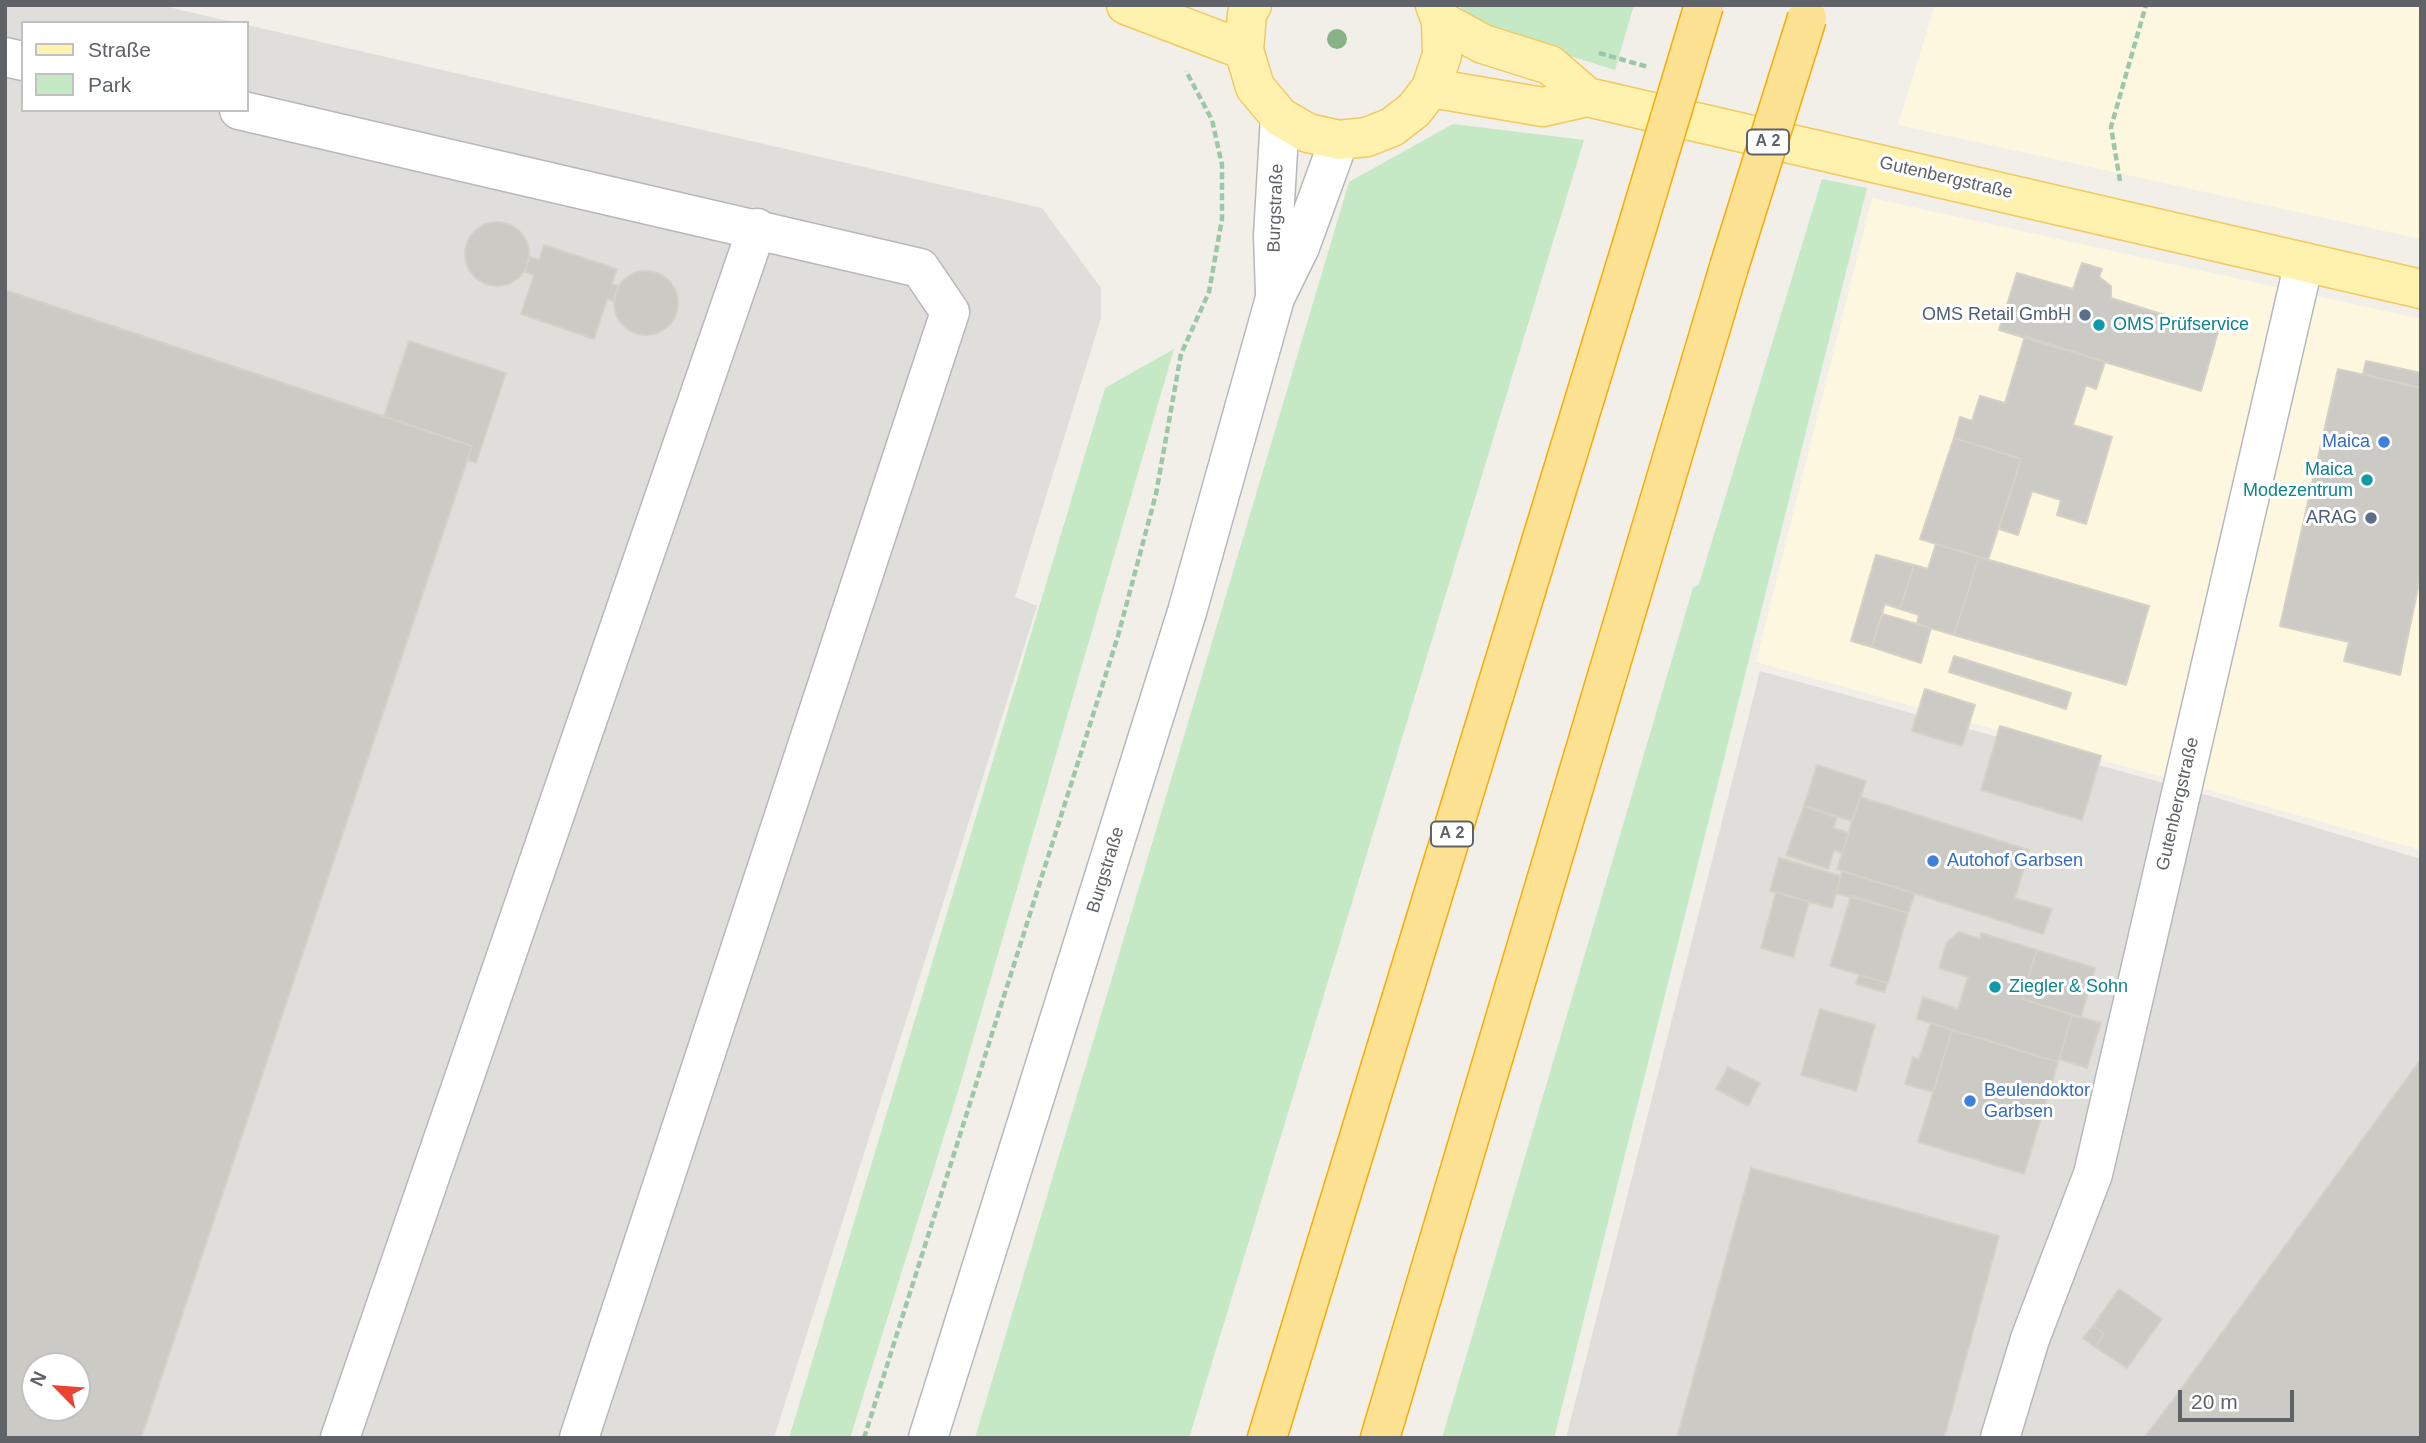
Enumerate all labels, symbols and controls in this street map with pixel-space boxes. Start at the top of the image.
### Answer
legend [21,21,248,112]
text: Straße [88,38,151,61]
text: Park [88,73,131,96]
road number: A 2 [1747,130,1789,154]
street label: Gutenbergstraße [1877,152,2015,204]
street label: Burgstraße [1264,163,1288,253]
place label: OMS Retail GmbH [1922,304,2071,326]
marker: OMS Retail GmbH [2077,307,2093,323]
place label: OMS Prüfservice [2113,314,2249,336]
marker: OMS Prüfservice [2091,317,2107,333]
place label: Maica [2322,431,2370,453]
marker: Maica [2376,434,2392,450]
place label: Maica Modezentrum [2243,459,2353,502]
marker: Maica Modezentrum [2359,472,2375,488]
place label: ARAG [2306,507,2357,529]
marker: ARAG [2363,510,2379,526]
street label: Gutenbergstraße [2152,735,2204,873]
road number: A 2 [1431,821,1473,846]
street label: Burgstraße [1083,824,1129,916]
place label: Autohof Garbsen [1947,850,2083,872]
marker: Autohof Garbsen [1925,853,1941,869]
place label: Ziegler & Sohn [2009,976,2128,998]
marker: Ziegler & Sohn [1987,979,2003,995]
place label: Beulendoktor Garbsen [1984,1080,2090,1122]
marker: Beulendoktor Garbsen [1962,1093,1978,1109]
north arrow [21,1352,91,1422]
text: N [26,1368,51,1389]
scale bar [2181,1376,2296,1420]
text: 20 m [2191,1390,2238,1413]

